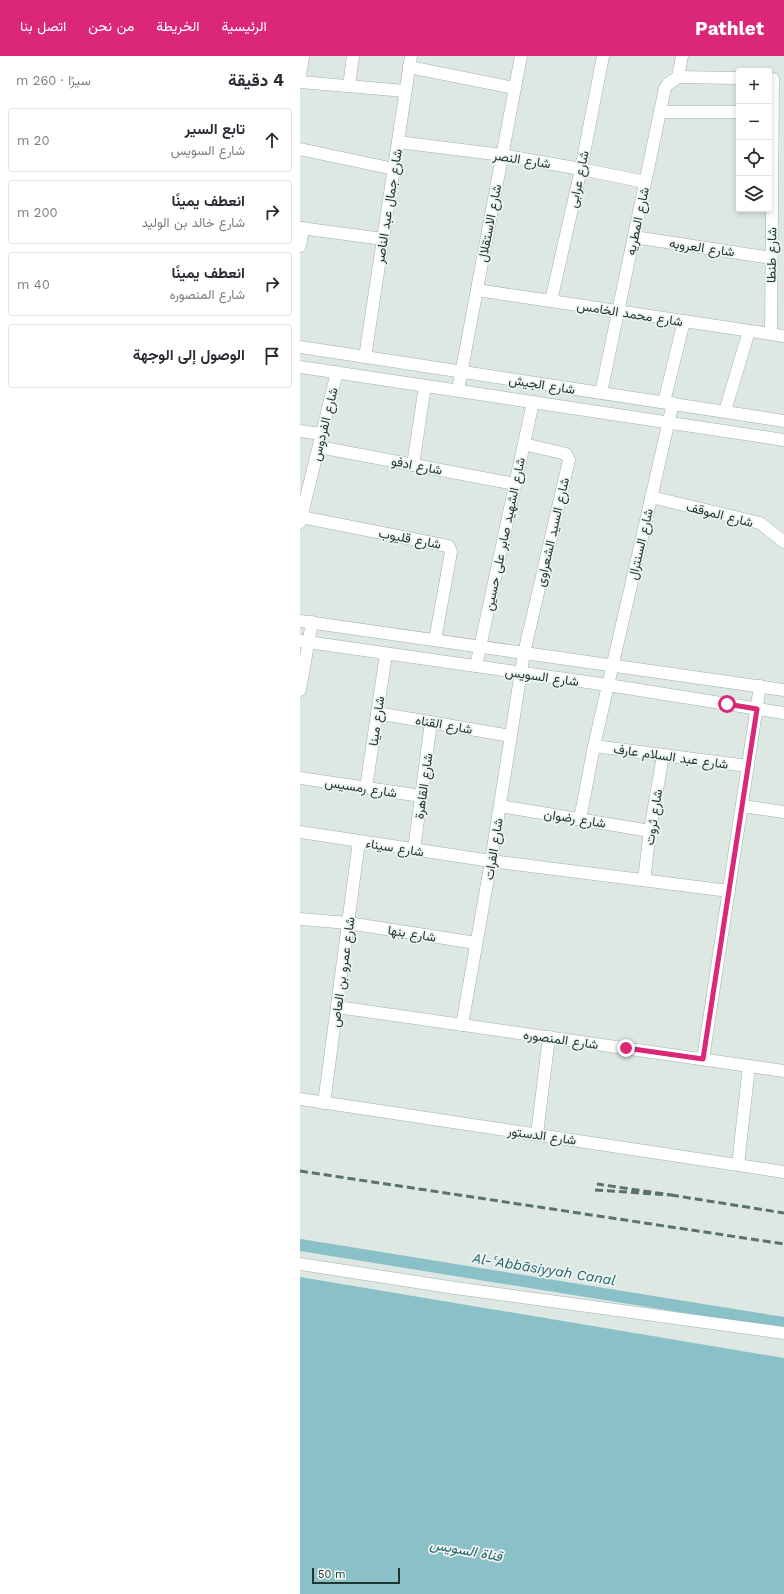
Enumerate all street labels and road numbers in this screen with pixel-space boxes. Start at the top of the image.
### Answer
street label: شارع النصر [491,147,552,173]
street label: شارع جمال عبد الناصر [372,148,407,266]
street label: شارع عرابى [565,149,594,209]
street label: شارع الاستقلال [475,183,506,264]
street label: شارع المطريه [623,186,654,257]
street label: شارع طنطا [764,227,781,283]
street label: شارع العروبه [668,235,736,261]
street label: شارع محمد الخامس [575,298,684,331]
street label: شارع الجيش [507,372,576,399]
street label: شارع الفردوس [308,386,343,463]
street label: شارع ادفو [390,453,444,480]
street label: شارع الشهيد صابر على حسين [481,456,530,613]
street label: شارع السيد الشعراوى [533,476,574,589]
street label: شارع الموقف [684,499,755,532]
street label: شارع السنترال [625,507,658,582]
street label: شارع قليوب [377,525,442,554]
street label: شارع السويس [504,664,580,691]
street label: شارع مينا [366,695,389,747]
street label: شارع القناه [414,712,474,739]
street label: شارع عبد السلام عارف [612,741,729,774]
street label: شارع القاهرة [411,752,438,820]
street label: شارع رمسيس [324,774,398,803]
street label: شارع ثروت [642,788,667,846]
street label: شارع رضوان [543,806,607,833]
street label: شارع الفرات [481,817,508,881]
street label: شارع سيناء [364,836,425,861]
street label: شارع عمرو بن العاص [327,916,360,1029]
street label: شارع بنها [386,922,437,947]
street label: شارع المنصوره [522,1027,599,1054]
street label: شارع الدستور [505,1123,577,1150]

